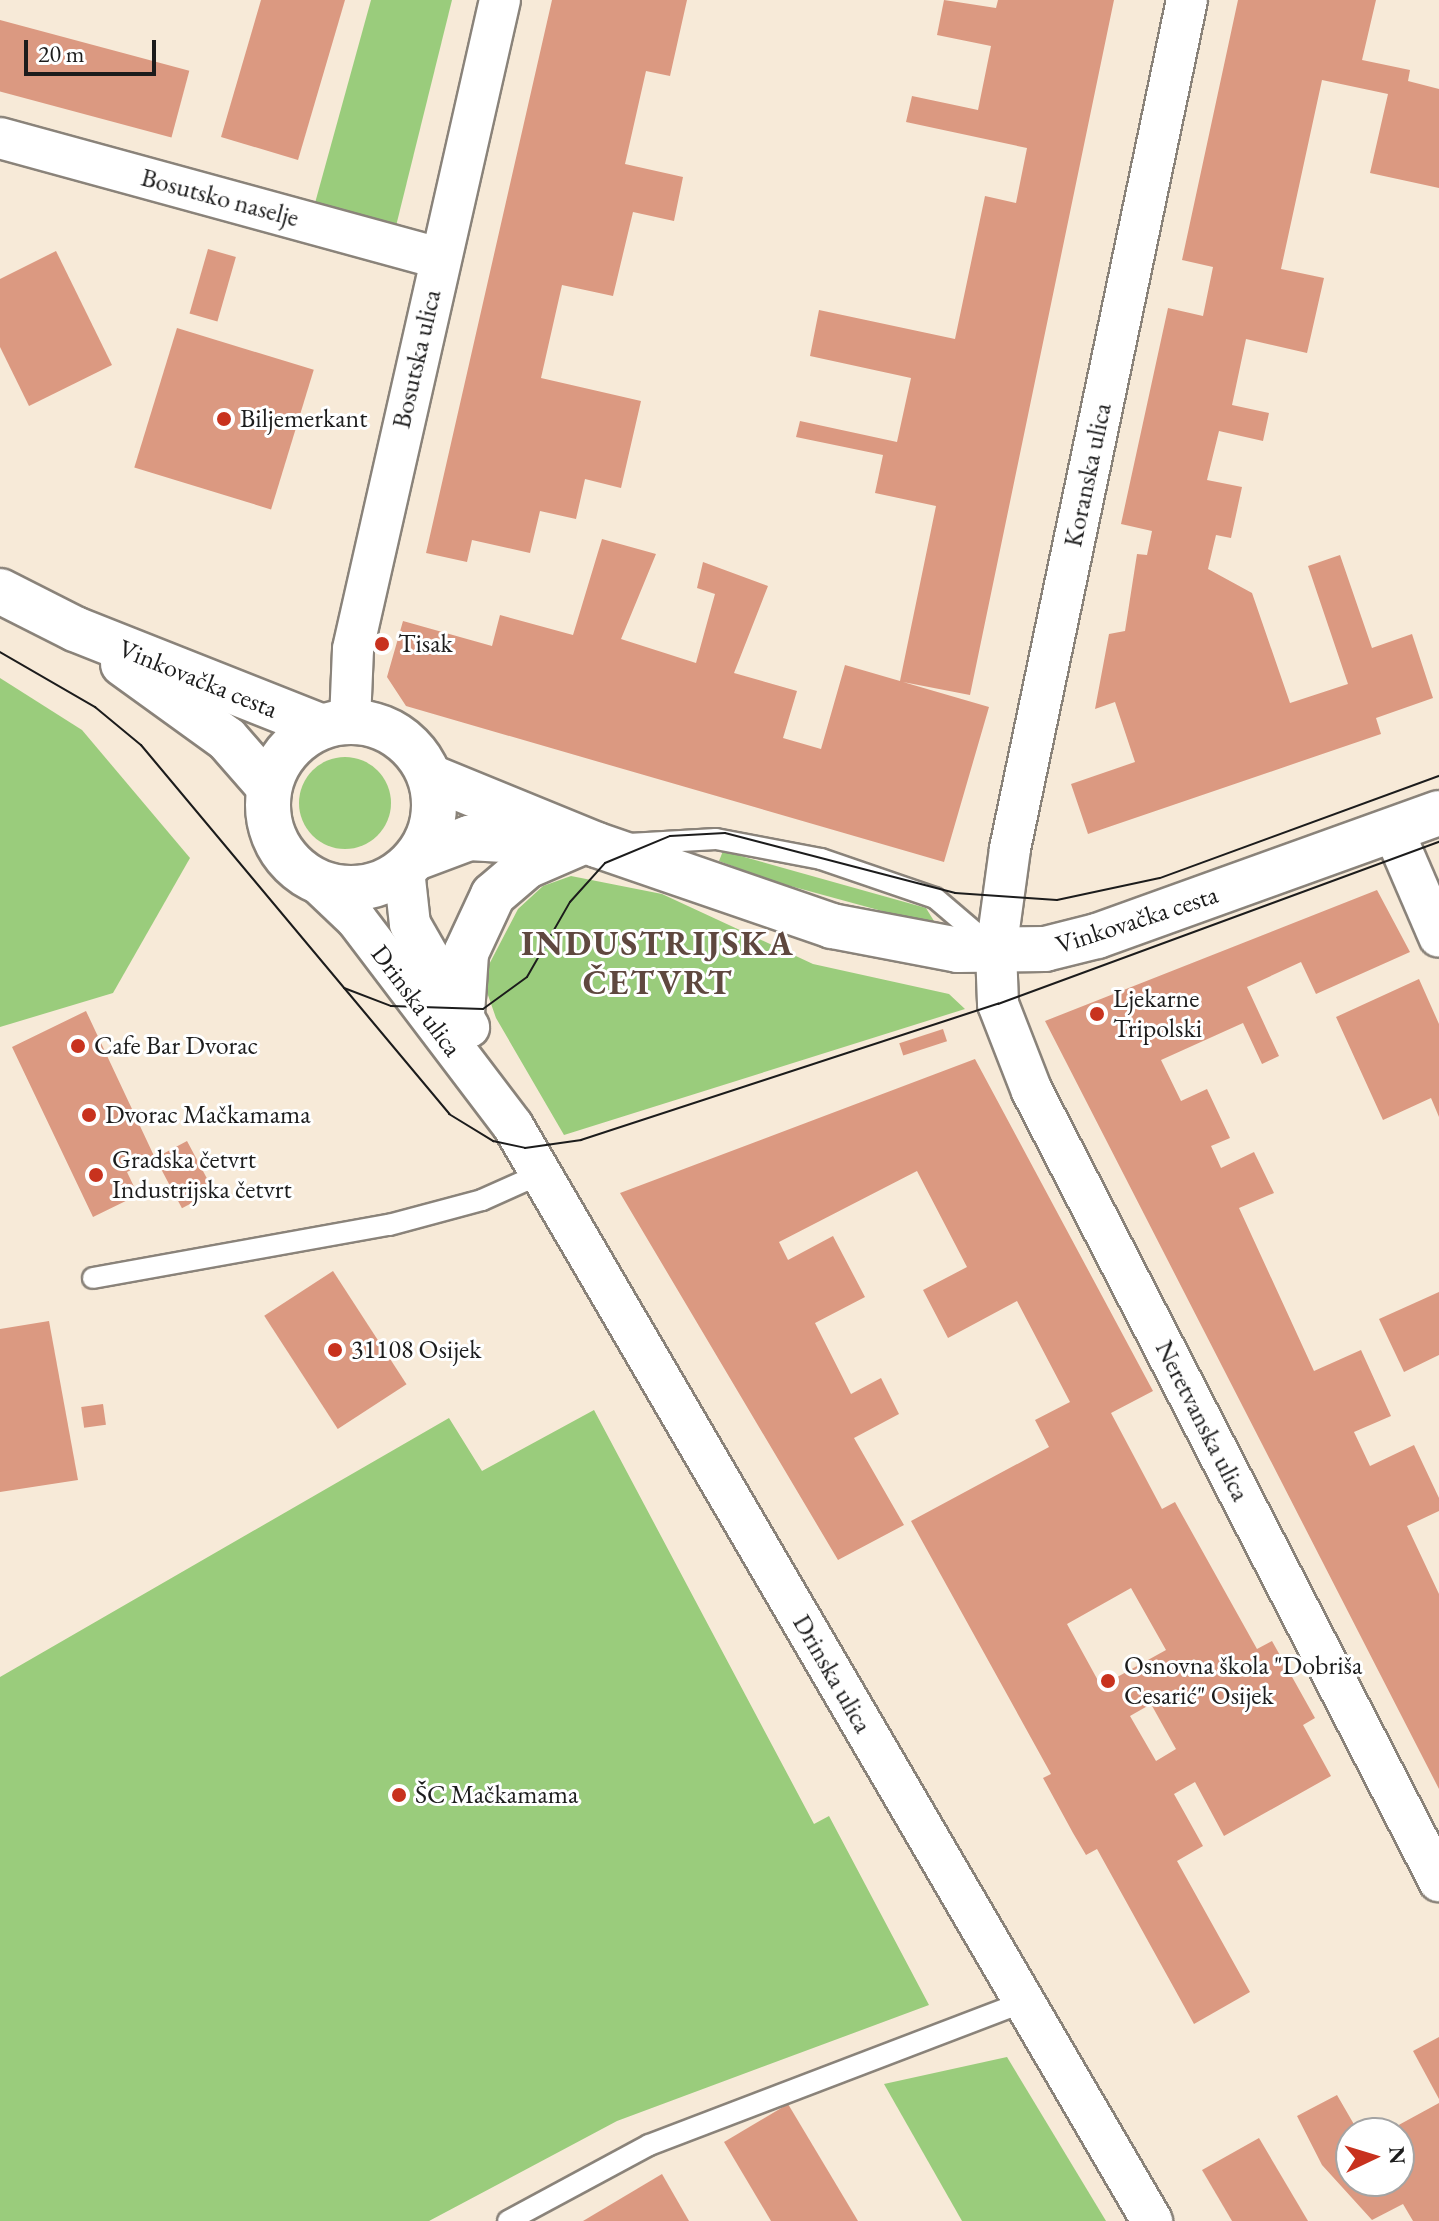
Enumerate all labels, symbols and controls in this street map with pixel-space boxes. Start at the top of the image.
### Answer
scale bar [28,24,160,74]
text: 20 m [38,38,85,69]
street label: Bosutsko naselje [138,162,302,234]
street label: Bosutska ulica [386,287,448,431]
street label: Koranska ulica [1058,400,1118,550]
place label: Biljemerkant [240,403,367,435]
marker: Biljemerkant [215,410,233,428]
place label: Tisak [398,628,453,660]
street label: Vinkovačka cesta [114,633,282,725]
marker: Tisak [373,635,391,653]
street label: Vinkovačka cesta [1052,879,1222,961]
district label: INDUSTRIJSKA ČETVRT [521,923,795,1002]
street label: Drinska ulica [364,939,468,1063]
place label: Ljekarne Tripolski [1113,983,1202,1044]
marker: Ljekarne Tripolski [1088,1005,1106,1023]
place label: Cafe Bar Dvorac [94,1030,258,1062]
marker: Cafe Bar Dvorac [69,1037,87,1055]
place label: Dvorac Mačkamama [105,1099,311,1131]
marker: Dvorac Mačkamama [80,1106,98,1124]
place label: Gradska četvrt Industrijska četvrt [112,1144,292,1206]
marker: Gradska četvrt Industrijska četvrt [87,1166,105,1184]
place label: 31108 Osijek [351,1334,481,1366]
street label: Neretvanska ulica [1148,1336,1256,1506]
marker: 31108 Osijek [326,1341,344,1359]
street label: Drinska ulica [786,1609,878,1739]
place label: Osnovna škola "Dobriša Cesarić" Osijek [1124,1650,1362,1712]
marker: Osnovna škola "Dobriša Cesarić" Osijek [1099,1672,1117,1690]
place label: ŠC Mačkamama [415,1779,578,1811]
marker: ŠC Mačkamama [390,1786,408,1804]
north arrow [1335,2117,1415,2197]
text: N [1382,2146,1413,2165]

